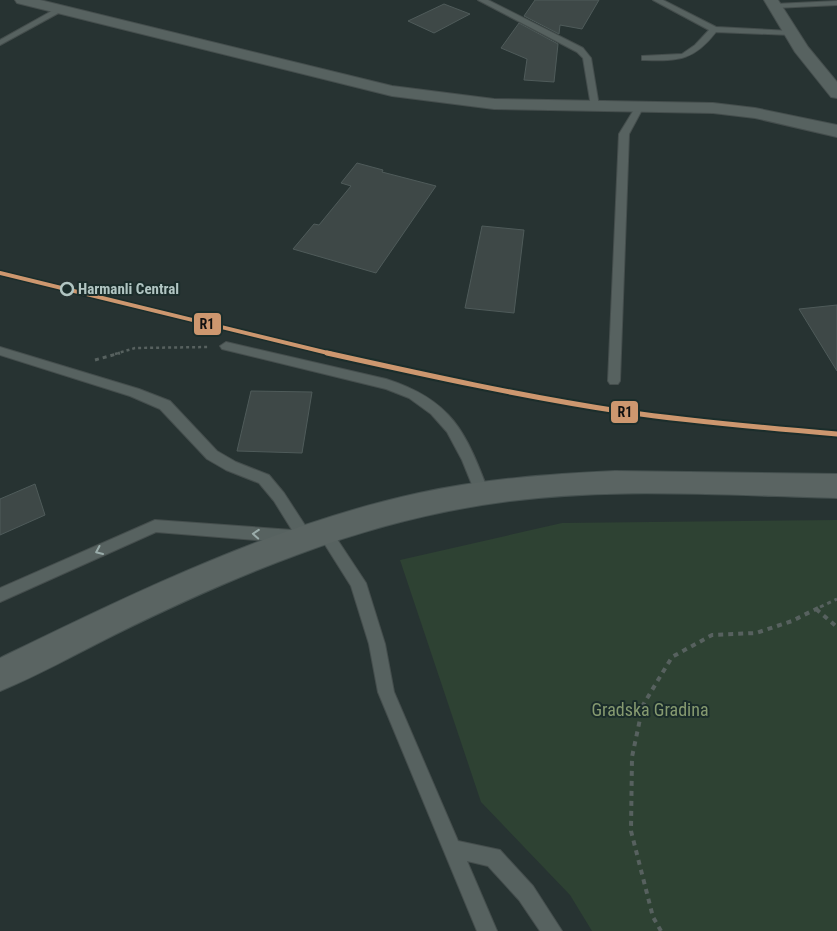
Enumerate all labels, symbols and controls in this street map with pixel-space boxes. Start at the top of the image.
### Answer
place label: Harmanli Central [78,280,179,298]
marker: Harmanli Central [60,282,74,296]
line badge: R1 [193,312,222,336]
text: R1 [200,316,214,332]
line badge: R1 [610,400,639,424]
text: R1 [618,404,632,420]
one-way arrow [252,528,260,539]
one-way arrow [95,544,104,555]
park label: Gradska Gradina [591,699,709,720]

